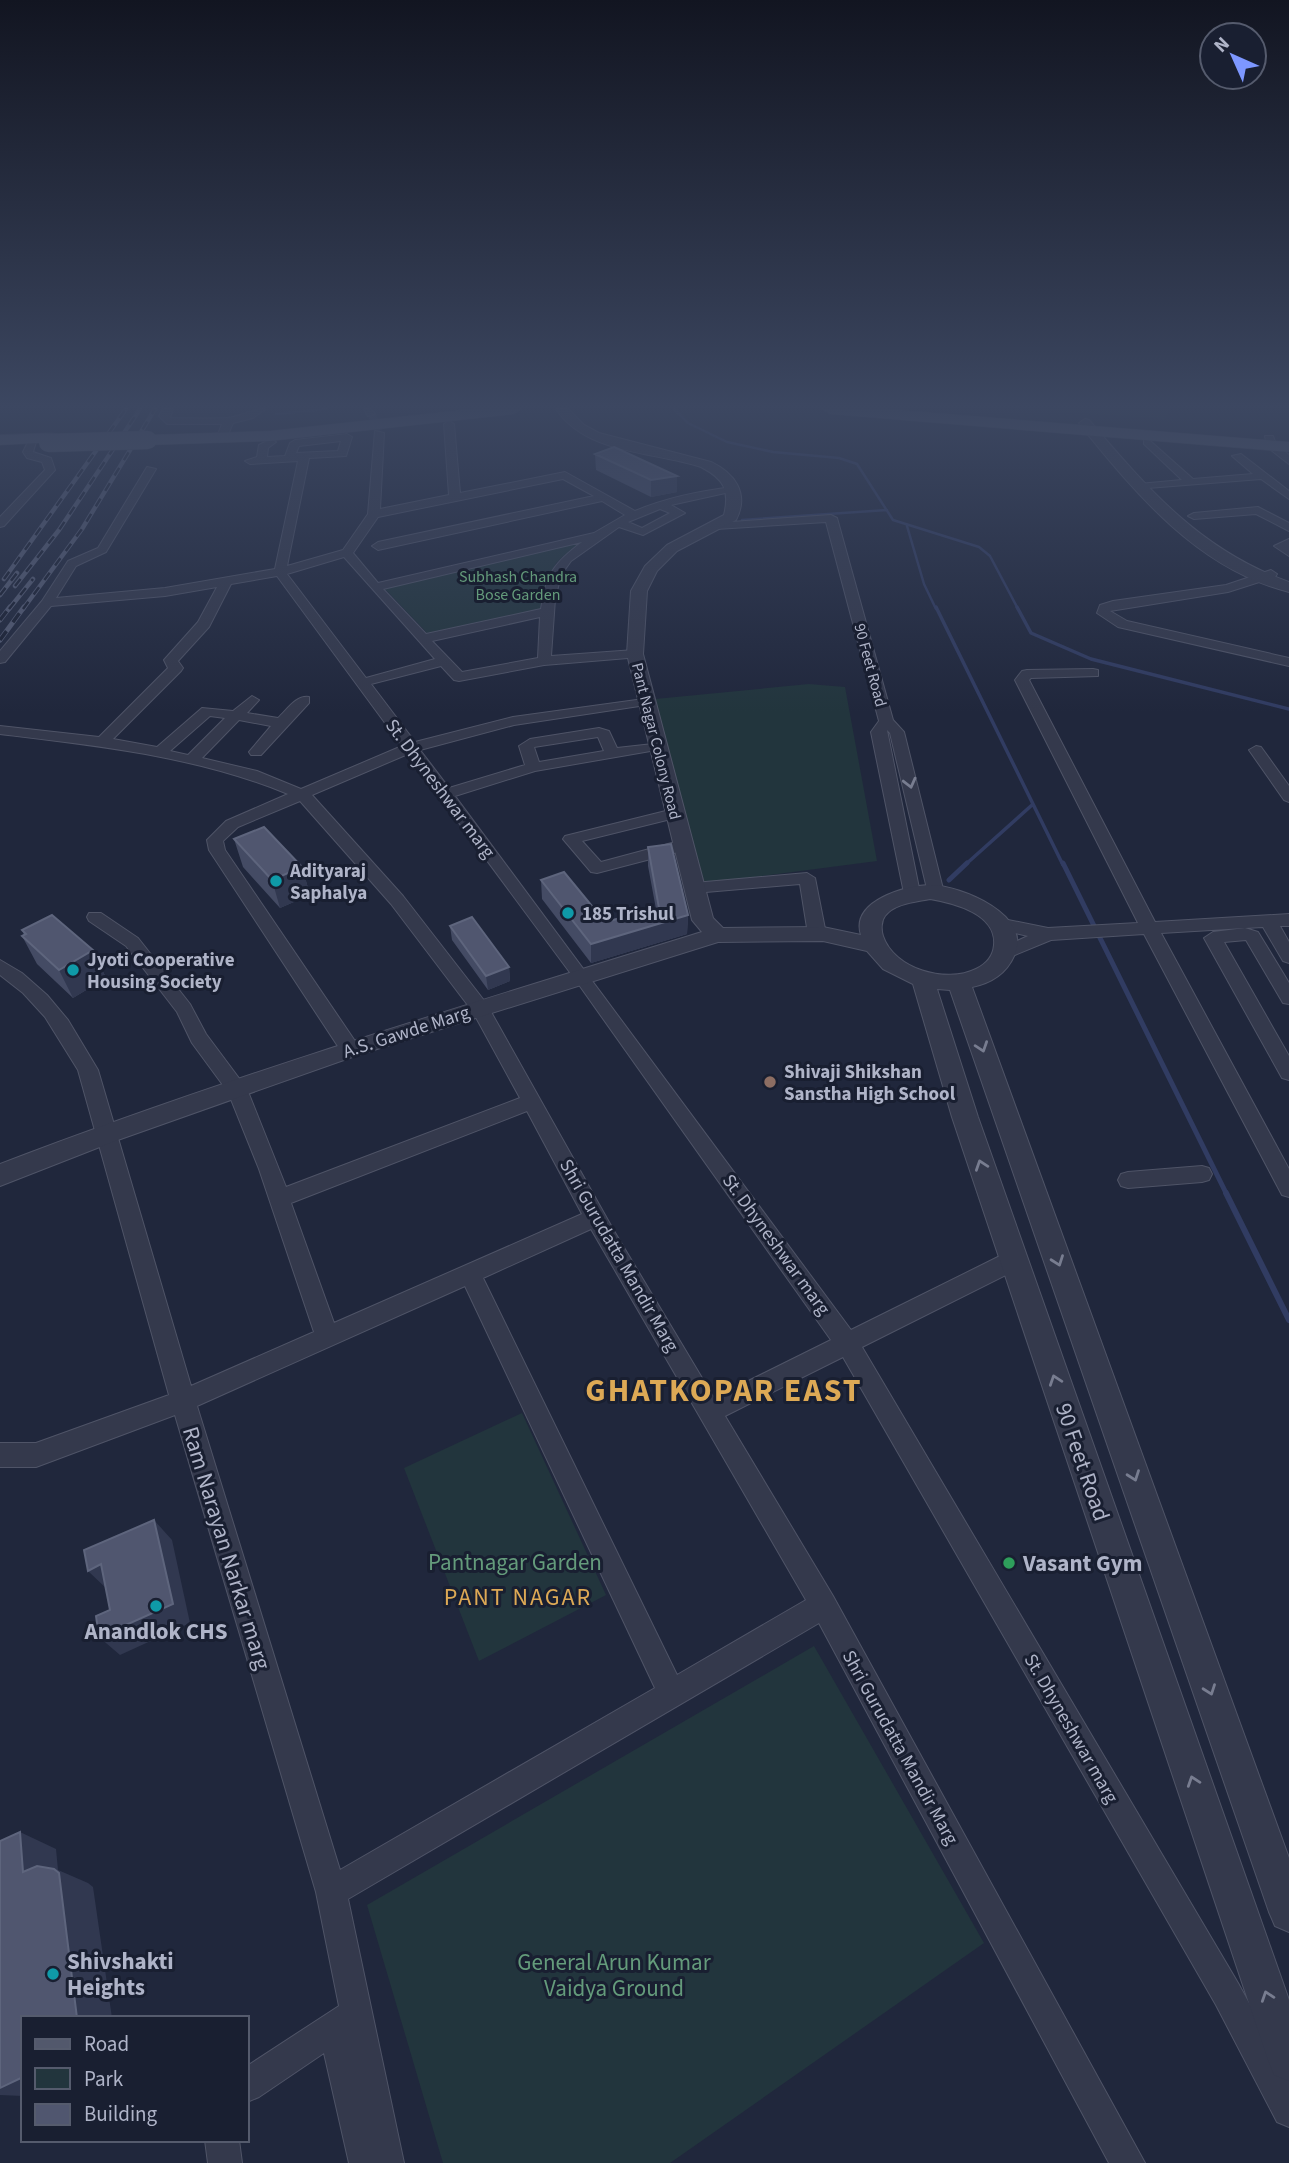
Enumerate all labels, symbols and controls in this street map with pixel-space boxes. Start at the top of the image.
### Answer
north arrow [1198,21,1268,91]
text: N [1208,31,1236,59]
park label: Subhash Chandra Bose Garden [459,566,577,606]
street label: 90 Feet Road [848,621,892,709]
street label: Pant Nagar Colony Road [626,660,686,822]
street label: St. Dhyneshwar marg [378,713,502,865]
one-way arrow [902,777,916,789]
place label: Adityaraj Saphalya [289,858,367,907]
marker: Adityaraj Saphalya [268,873,284,889]
place label: 185 Trishul [582,901,675,928]
marker: 185 Trishul [560,905,576,921]
place label: Jyoti Cooperative Housing Society [87,947,235,996]
marker: Jyoti Cooperative Housing Society [65,962,81,978]
street label: A.S. Gawde Marg [340,999,474,1066]
one-way arrow [974,1040,988,1052]
place label: Shivaji Shikshan Sanstha High School [784,1059,956,1108]
marker: Shivaji Shikshan Sanstha High School [762,1074,778,1090]
street label: Shri Gurudatta Mandir Marg [552,1154,685,1358]
one-way arrow [975,1159,989,1172]
street label: St. Dhyneshwar marg [715,1169,836,1321]
one-way arrow [1050,1255,1064,1267]
district label: GHATKOPAR EAST [585,1368,863,1414]
one-way arrow [1049,1375,1063,1387]
street label: 90 Feet Road [1047,1399,1118,1526]
street label: Ram Narayan Narkar marg [174,1423,279,1674]
one-way arrow [1126,1469,1140,1481]
park label: Pantnagar Garden [428,1546,602,1579]
place label: Vasant Gym [1022,1547,1142,1580]
marker: Vasant Gym [1001,1555,1017,1571]
district label: PANT NAGAR [444,1580,592,1615]
marker: Anandlok CHS [148,1598,164,1614]
place label: Anandlok CHS [83,1615,228,1648]
street label: Shri Gurudatta Mandir Marg [835,1646,965,1850]
street label: St. Dhyneshwar marg [1017,1649,1125,1809]
one-way arrow [1202,1684,1216,1696]
one-way arrow [1187,1775,1201,1787]
place label: Shivshakti Heights [67,1945,174,2004]
park label: General Arun Kumar Vaidya Ground [517,1946,712,2005]
marker: Shivshakti Heights [45,1966,61,1982]
one-way arrow [1261,1990,1275,2002]
legend [21,2016,248,2142]
text: Road [84,2029,129,2059]
text: Park [84,2064,124,2094]
text: Building [84,2099,158,2129]

